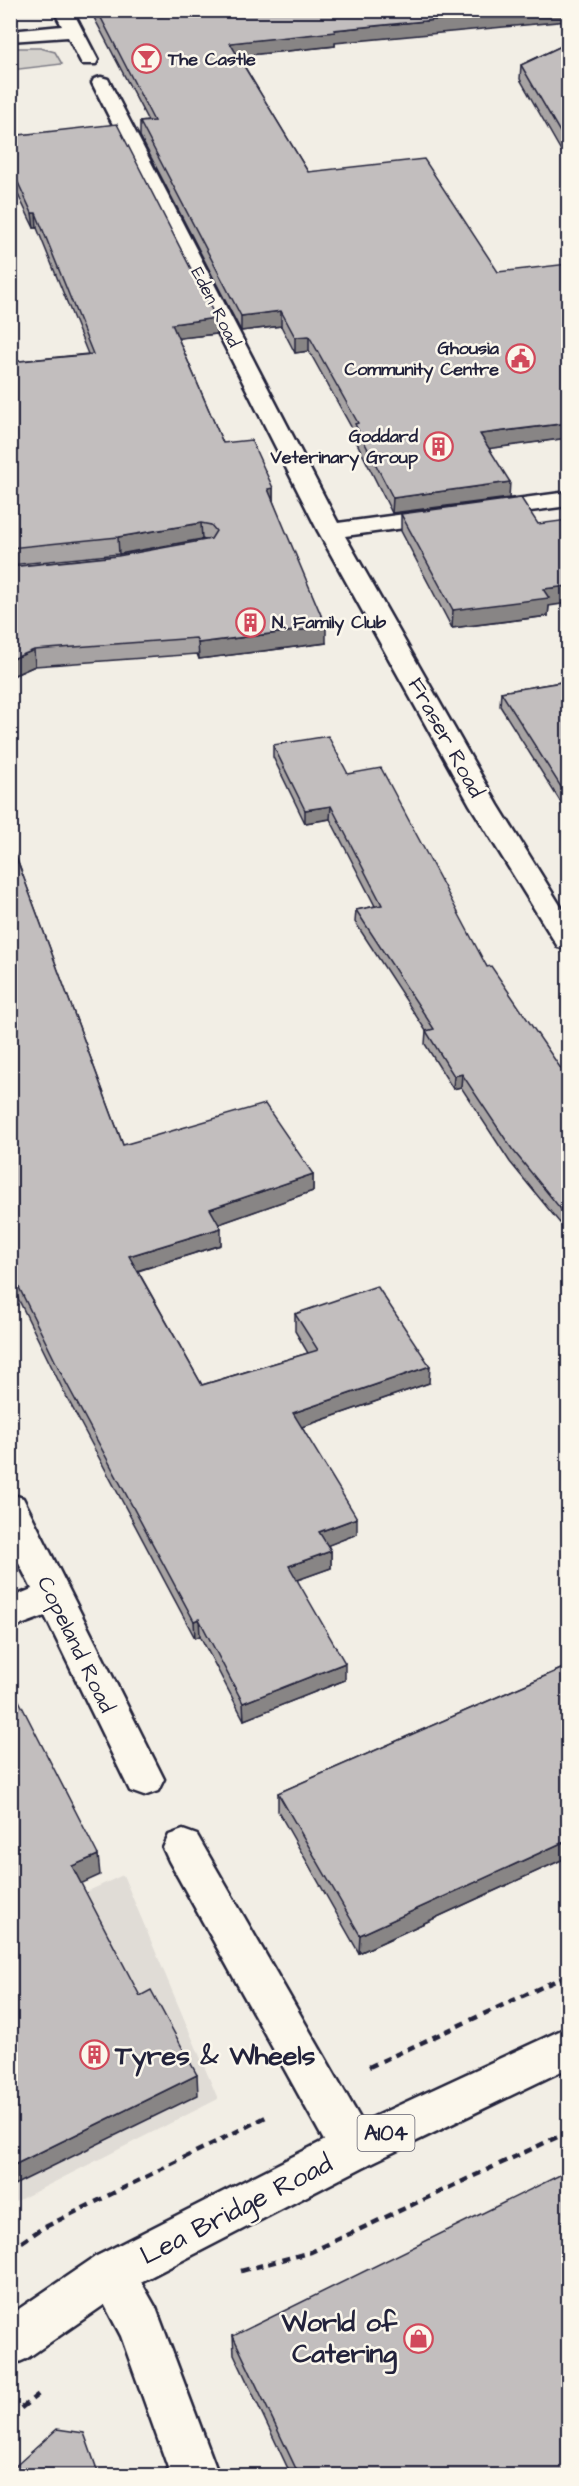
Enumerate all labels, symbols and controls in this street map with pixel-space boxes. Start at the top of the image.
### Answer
bar icon: The Castle [131,43,163,75]
place label: The Castle [167,47,256,72]
street label: Eden Road [185,263,246,352]
place label: Ghousia Community Centre [344,336,500,383]
public building icon: Ghousia Community Centre [504,342,536,374]
place label: Goddard Veterinary Group [269,424,419,471]
building icon: Goddard Veterinary Group [423,430,455,462]
building icon: N. Family Club [235,606,267,638]
place label: N. Family Club [272,610,387,636]
street label: Fraser Road [400,672,491,803]
street label: Copeland Road [29,1571,122,1718]
place label: Tyres & Wheels [114,2037,316,2077]
building icon: Tyres & Wheels [78,2039,110,2071]
road number: A104 [358,2115,414,2151]
street label: Lea Bridge Road [134,2145,340,2276]
place label: World of Catering [280,2304,398,2375]
shop icon: World of Catering [402,2322,434,2354]

